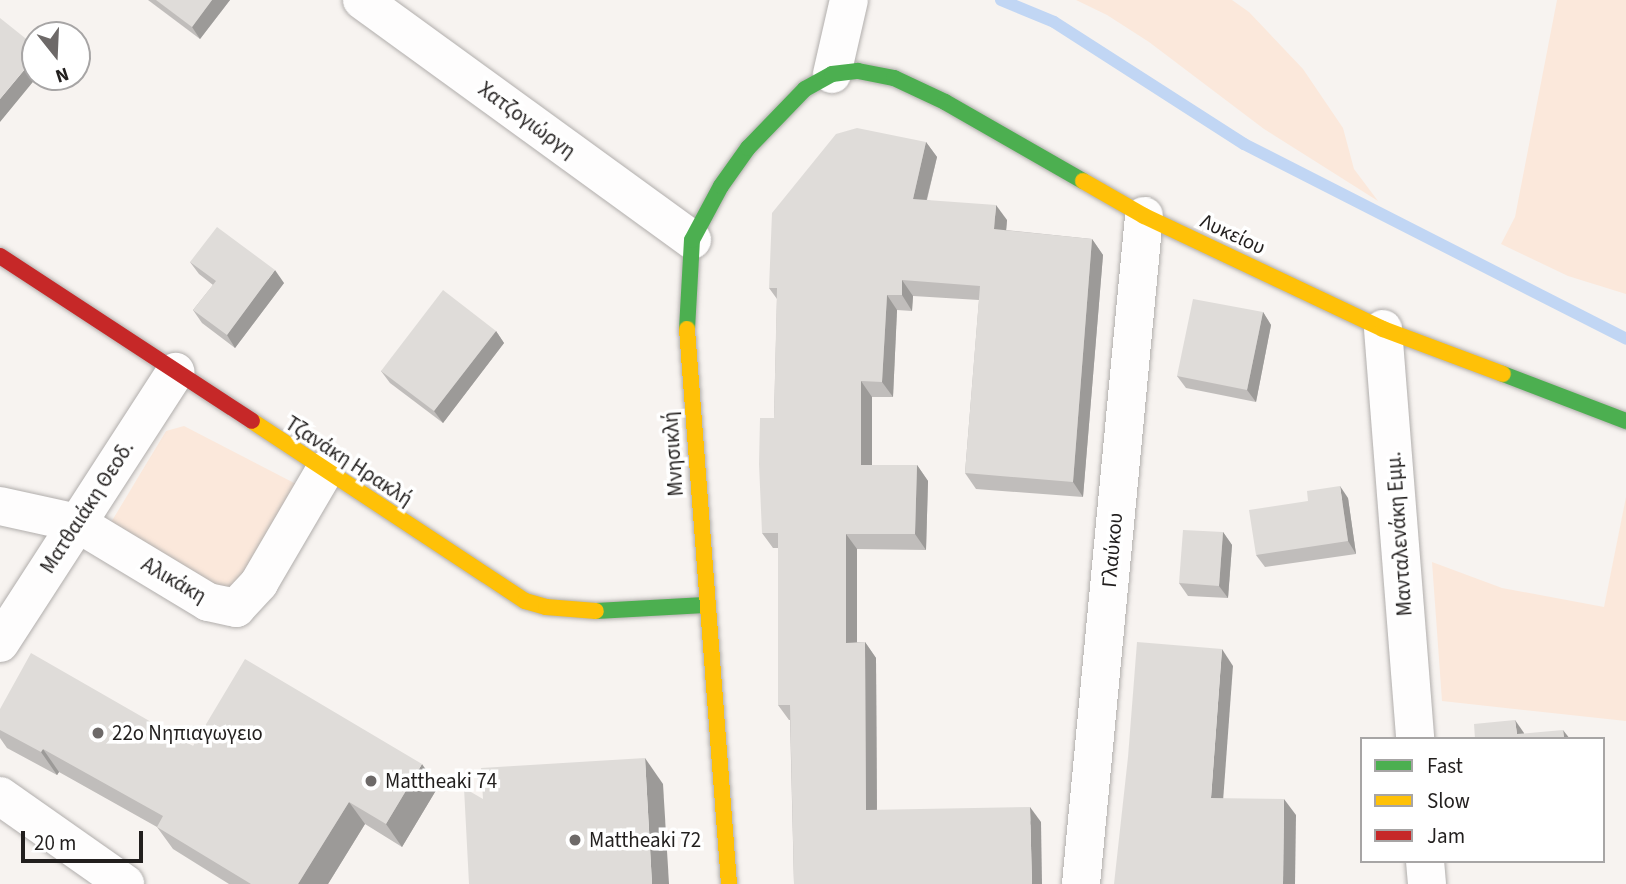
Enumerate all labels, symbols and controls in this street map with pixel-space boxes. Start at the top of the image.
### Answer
north arrow [21,21,91,91]
text: N [52,60,72,89]
street label: Χατζογιώργη [474,76,580,164]
street label: Λυκείου [1197,208,1269,260]
street label: Τζανάκη Ηρακλή [281,411,417,511]
street label: Μνησικλή [657,411,689,497]
street label: Ματθαιάκη Θεοδ. [35,436,139,578]
street label: Μανταλενάκη Εμμ. [1381,451,1417,617]
street label: Γλαύκου [1096,512,1128,588]
street label: Αλικάκη [137,551,211,609]
place label: 22ο Νηπιαγωγειο [112,720,263,746]
marker: 22ο Νηπιαγωγειο [90,725,106,741]
legend [1360,737,1605,863]
text: Fast [1427,751,1463,781]
place label: Mattheaki 74 [385,768,497,794]
marker: Mattheaki 74 [363,773,379,789]
text: Slow [1427,786,1470,816]
scale bar [24,818,147,862]
text: Jam [1427,821,1465,851]
place label: Mattheaki 72 [589,827,701,853]
text: 20 m [34,828,76,858]
marker: Mattheaki 72 [567,832,583,848]

